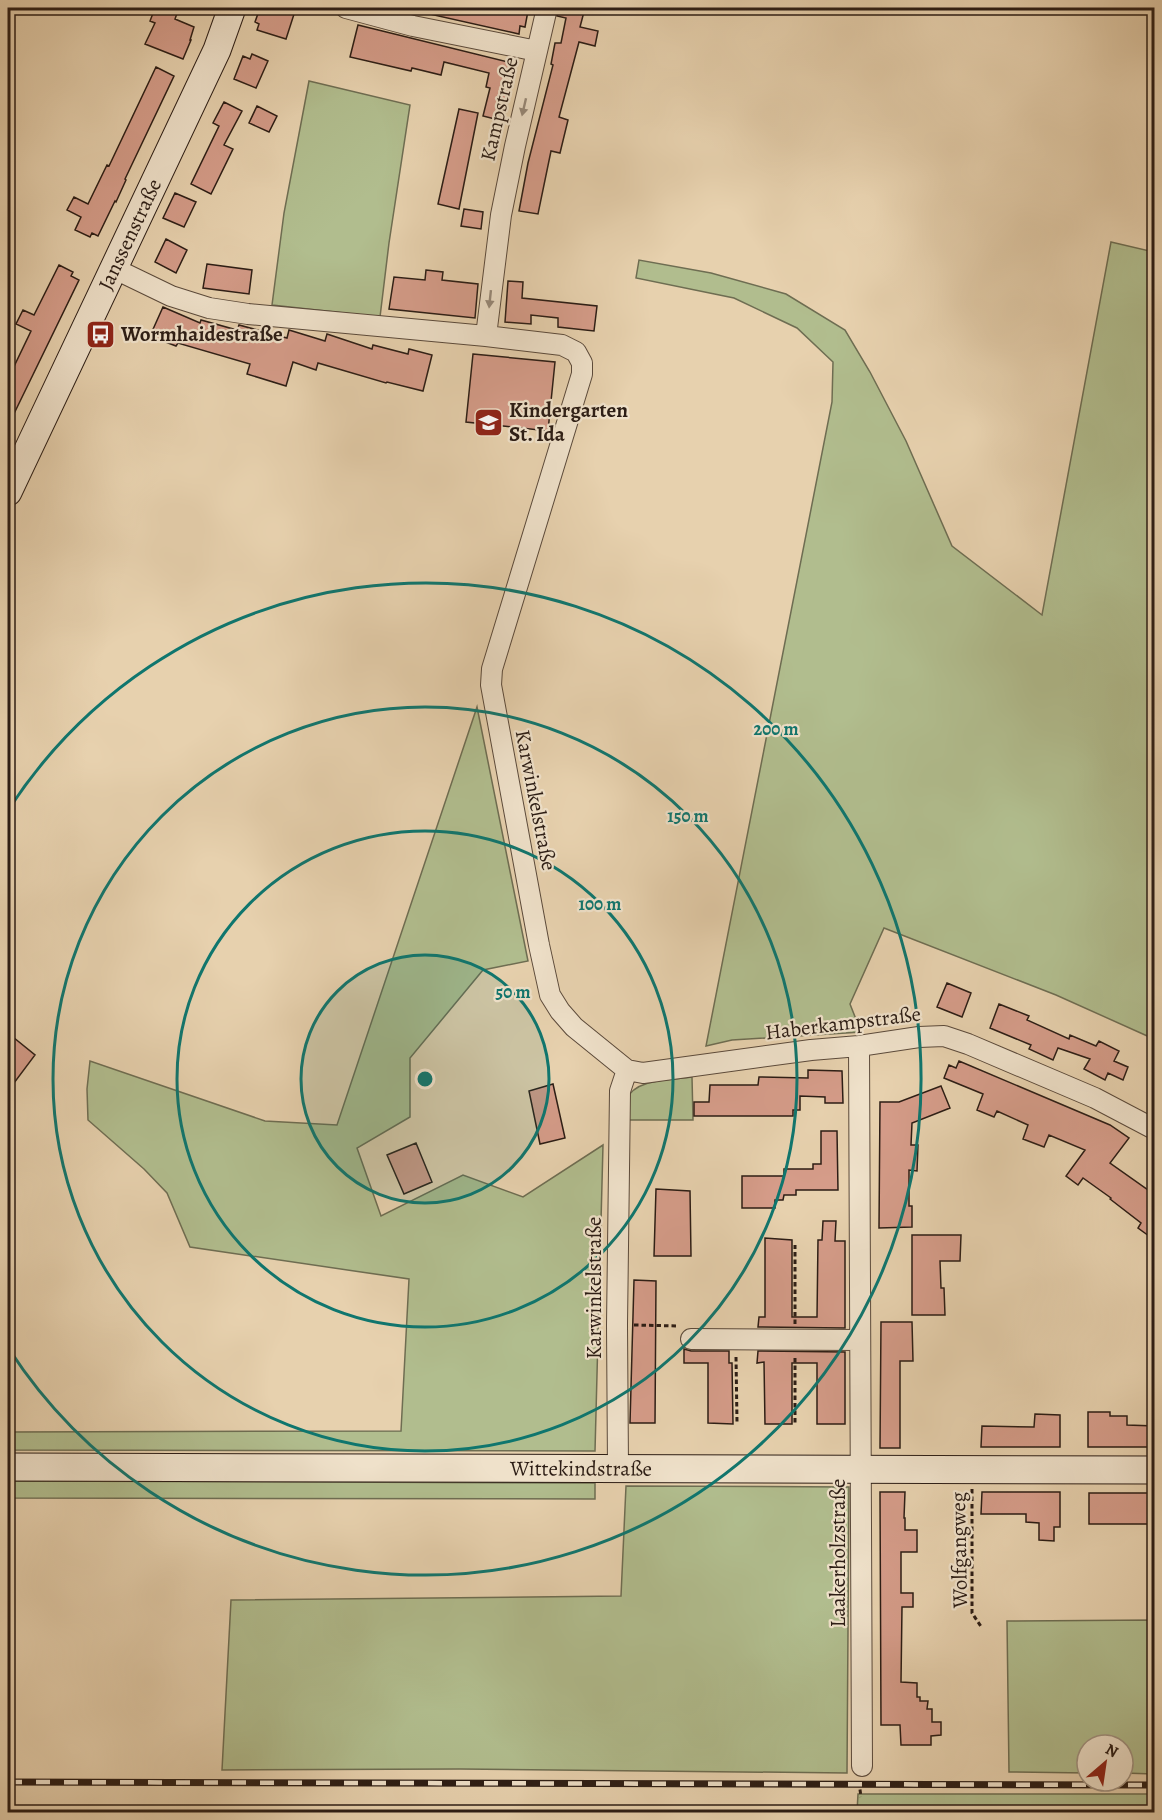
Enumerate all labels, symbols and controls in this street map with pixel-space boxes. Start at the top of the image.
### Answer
street label: Kampstraße [473,54,525,164]
one-way arrow [518,98,528,117]
street label: Janssenstraße [91,174,168,295]
one-way arrow [485,290,495,309]
bus stop icon: Wormhaidestraße [84,318,116,350]
place label: Wormhaidestraße [120,320,283,348]
place label: Kindergarten St. Ida [509,396,628,448]
school or university icon: Kindergarten St. Ida [472,406,504,438]
text: 200 m [753,717,799,741]
street label: Karwinkelstraße [509,727,563,873]
text: 150 m [667,804,709,828]
text: 100 m [579,892,621,916]
text: 50 m [496,980,530,1004]
street label: Haberkampstraße [764,1000,922,1046]
centre of rings [415,1069,435,1089]
street label: Karwinkelstraße [580,1217,608,1359]
street label: Wittekindstraße [509,1454,652,1483]
street label: Laakerholzstraße [824,1479,852,1627]
street label: Wolfgangweg [944,1491,974,1609]
north arrow [1075,1733,1135,1793]
text: N [1101,1738,1123,1763]

